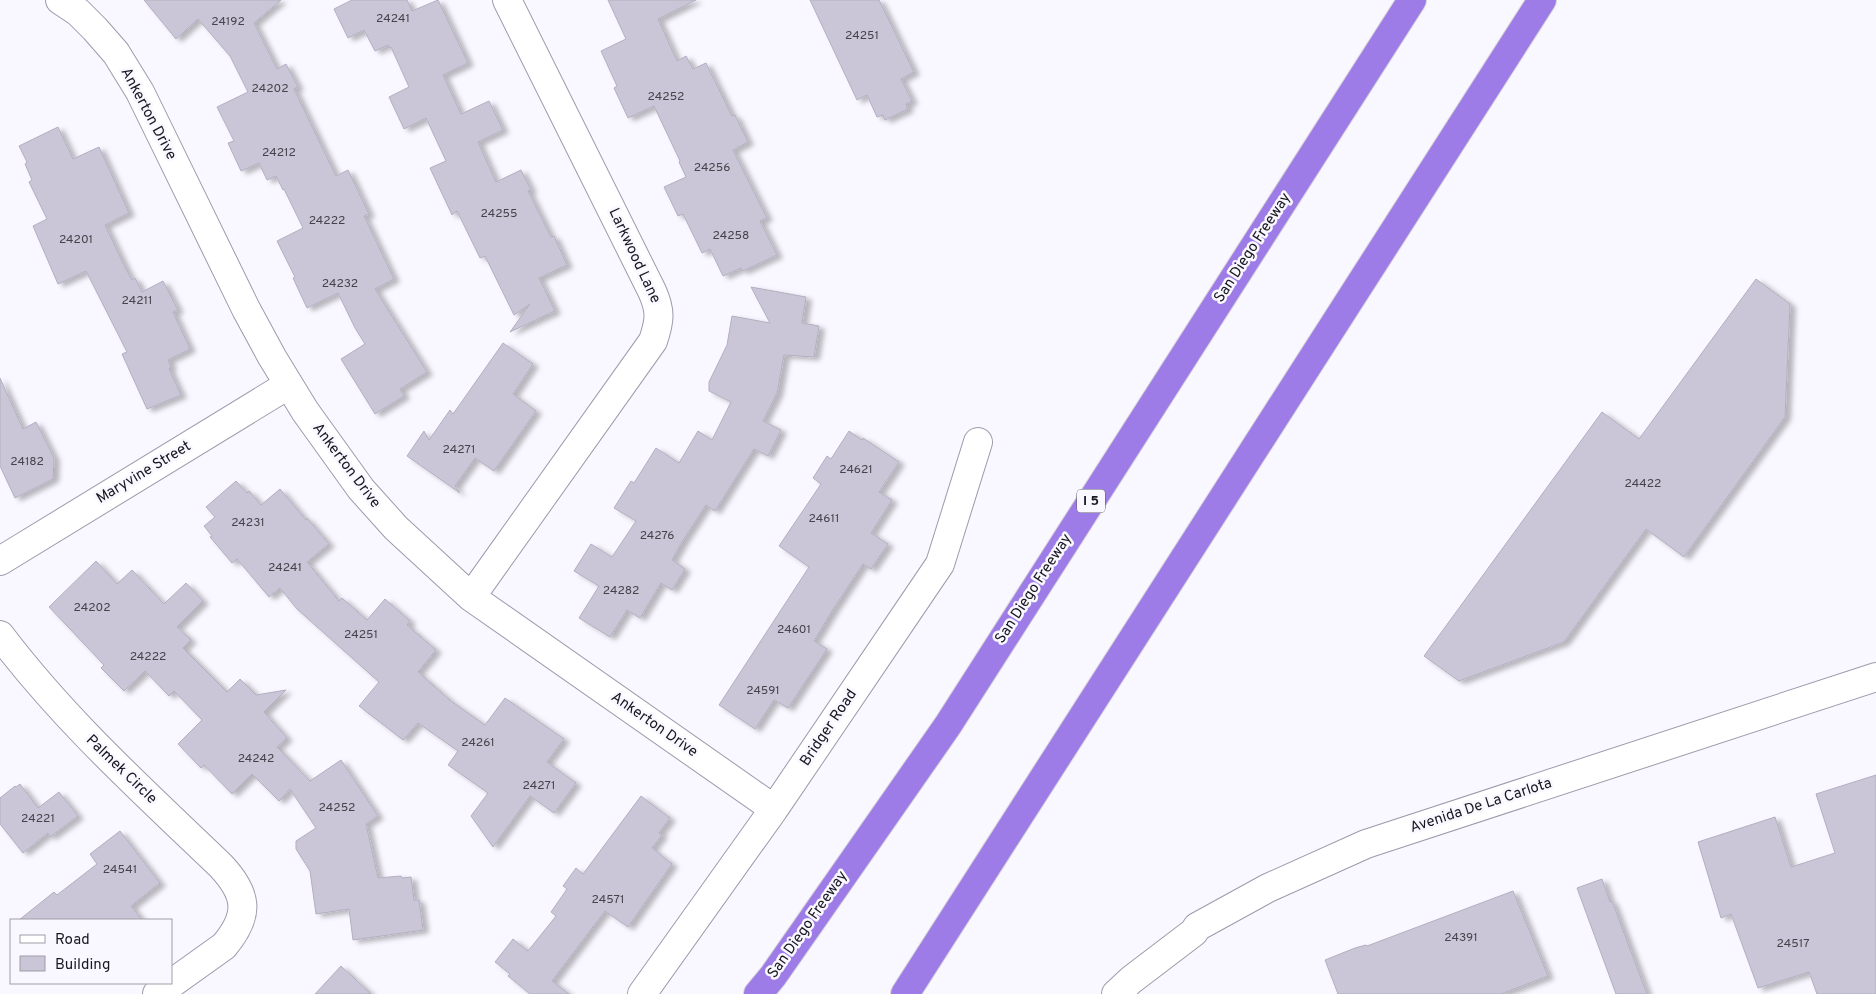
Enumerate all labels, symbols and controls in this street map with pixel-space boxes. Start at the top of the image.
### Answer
house number: 24241 [376,11,410,27]
house number: 24192 [211,14,245,30]
house number: 24251 [845,28,879,44]
street label: Ankerton Drive [116,65,180,163]
house number: 24202 [251,81,289,97]
house number: 24252 [648,89,684,105]
house number: 24212 [262,145,296,161]
house number: 24256 [694,160,730,176]
street label: San Diego Freeway [1210,189,1296,306]
street label: Larkwood Lane [604,205,664,307]
house number: 24255 [481,206,517,222]
house number: 24222 [309,213,345,229]
house number: 24258 [713,228,749,244]
house number: 24201 [59,232,93,248]
house number: 24232 [322,276,358,292]
house number: 24211 [122,293,152,309]
street label: Ankerton Drive [308,420,384,512]
street label: Maryvine Street [93,437,195,509]
house number: 24271 [443,442,475,458]
house number: 24182 [10,454,44,470]
house number: 24621 [839,462,873,478]
house number: 24422 [1625,476,1661,492]
road number: I 5 [1077,490,1105,512]
house number: 24611 [809,511,839,527]
house number: 24231 [231,515,265,531]
house number: 24276 [640,528,674,544]
street label: San Diego Freeway [991,530,1077,647]
house number: 24241 [268,560,302,576]
house number: 24282 [603,583,639,599]
house number: 24202 [73,600,111,616]
house number: 24601 [777,622,811,638]
house number: 24251 [344,627,378,643]
house number: 24222 [130,649,166,665]
house number: 24591 [746,683,780,699]
street label: Bridger Road [796,686,862,770]
street label: Ankerton Drive [607,688,701,762]
street label: Palmek Circle [81,731,161,809]
house number: 24261 [461,735,495,751]
house number: 24242 [238,751,274,767]
street label: Avenida De La Carlota [1408,774,1554,838]
house number: 24271 [523,778,555,794]
house number: 24252 [319,800,355,816]
house number: 24221 [21,811,55,827]
house number: 24541 [103,862,137,878]
street label: San Diego Freeway [764,867,852,983]
house number: 24571 [592,892,624,908]
legend [10,919,172,984]
house number: 24391 [1444,930,1478,946]
text: Road [55,931,90,950]
house number: 24517 [1777,936,1809,952]
text: Building [55,956,110,975]

